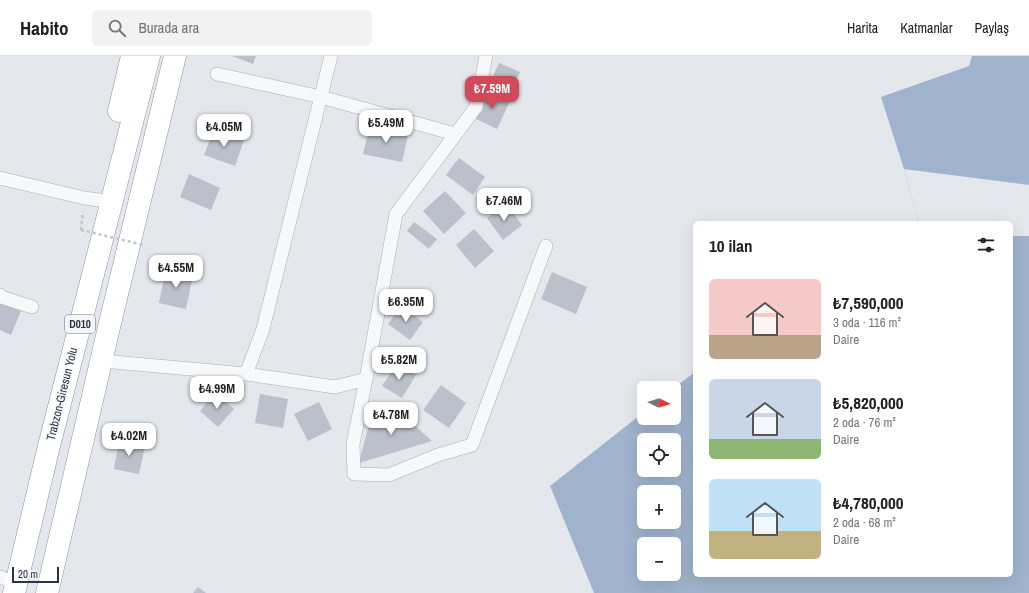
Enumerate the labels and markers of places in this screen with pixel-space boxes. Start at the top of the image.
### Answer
pin: ₺7.59M [459,76,525,110]
pin: ₺5.49M [353,110,419,144]
pin: ₺4.05M [191,114,257,148]
pin: ₺7.46M [471,188,537,222]
pin: ₺4.55M [143,255,209,289]
pin: ₺6.95M [373,289,439,323]
pin: ₺5.82M [366,347,432,381]
pin: ₺4.99M [184,376,250,410]
pin: ₺4.78M [358,402,424,436]
pin: ₺4.02M [96,423,162,457]

